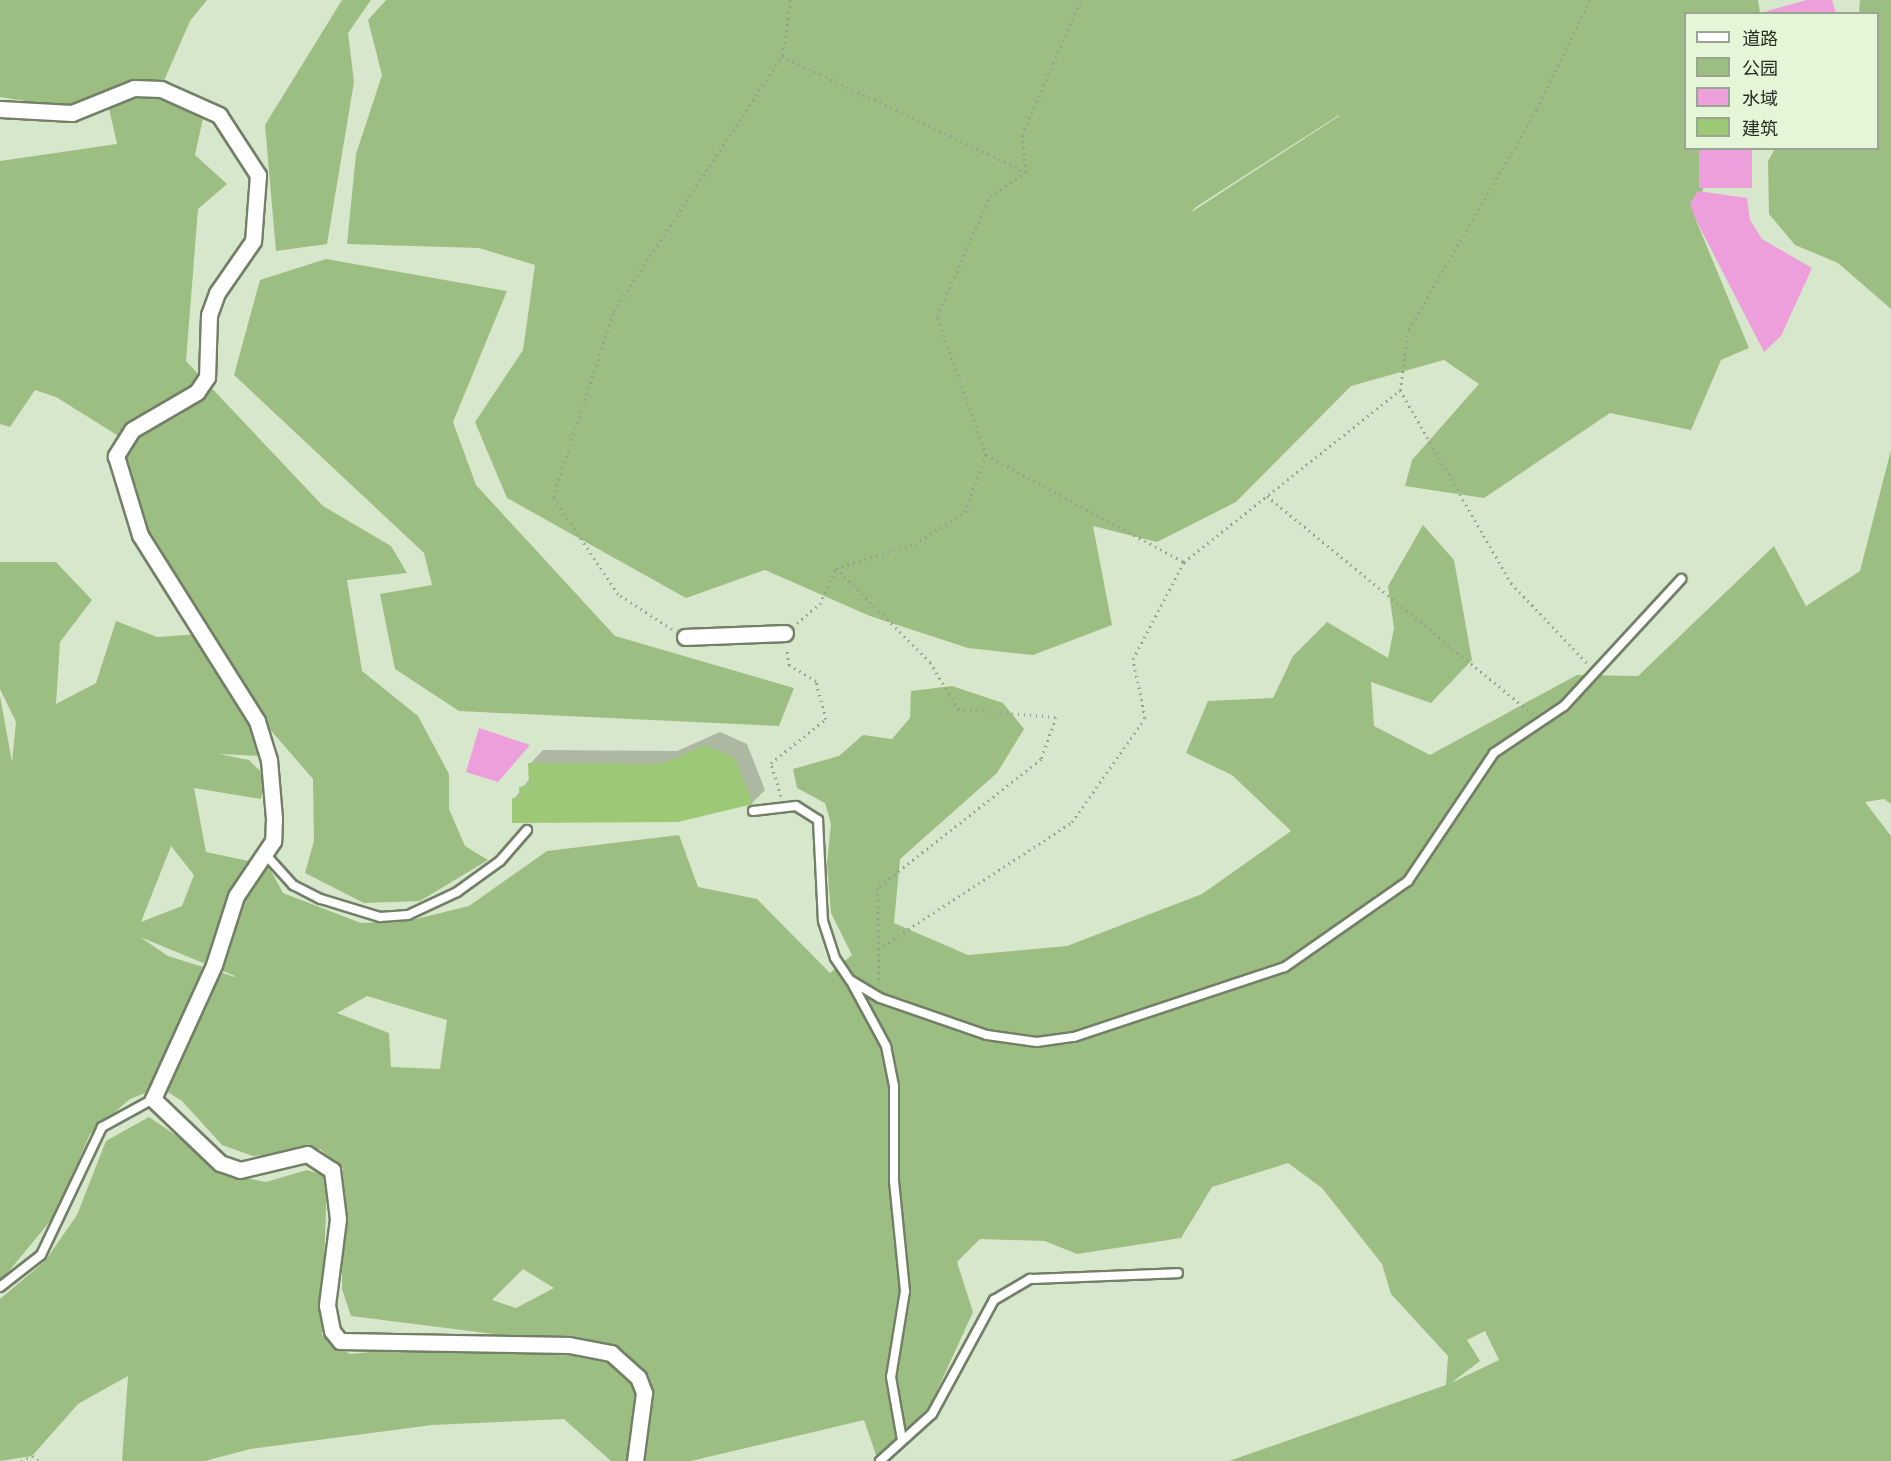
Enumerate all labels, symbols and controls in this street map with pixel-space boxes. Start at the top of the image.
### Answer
legend [1684,12,1879,150]
text: 道路 [1742,26,1778,50]
text: 公园 [1742,56,1778,80]
text: 水域 [1742,86,1778,110]
text: 建筑 [1742,116,1778,140]

